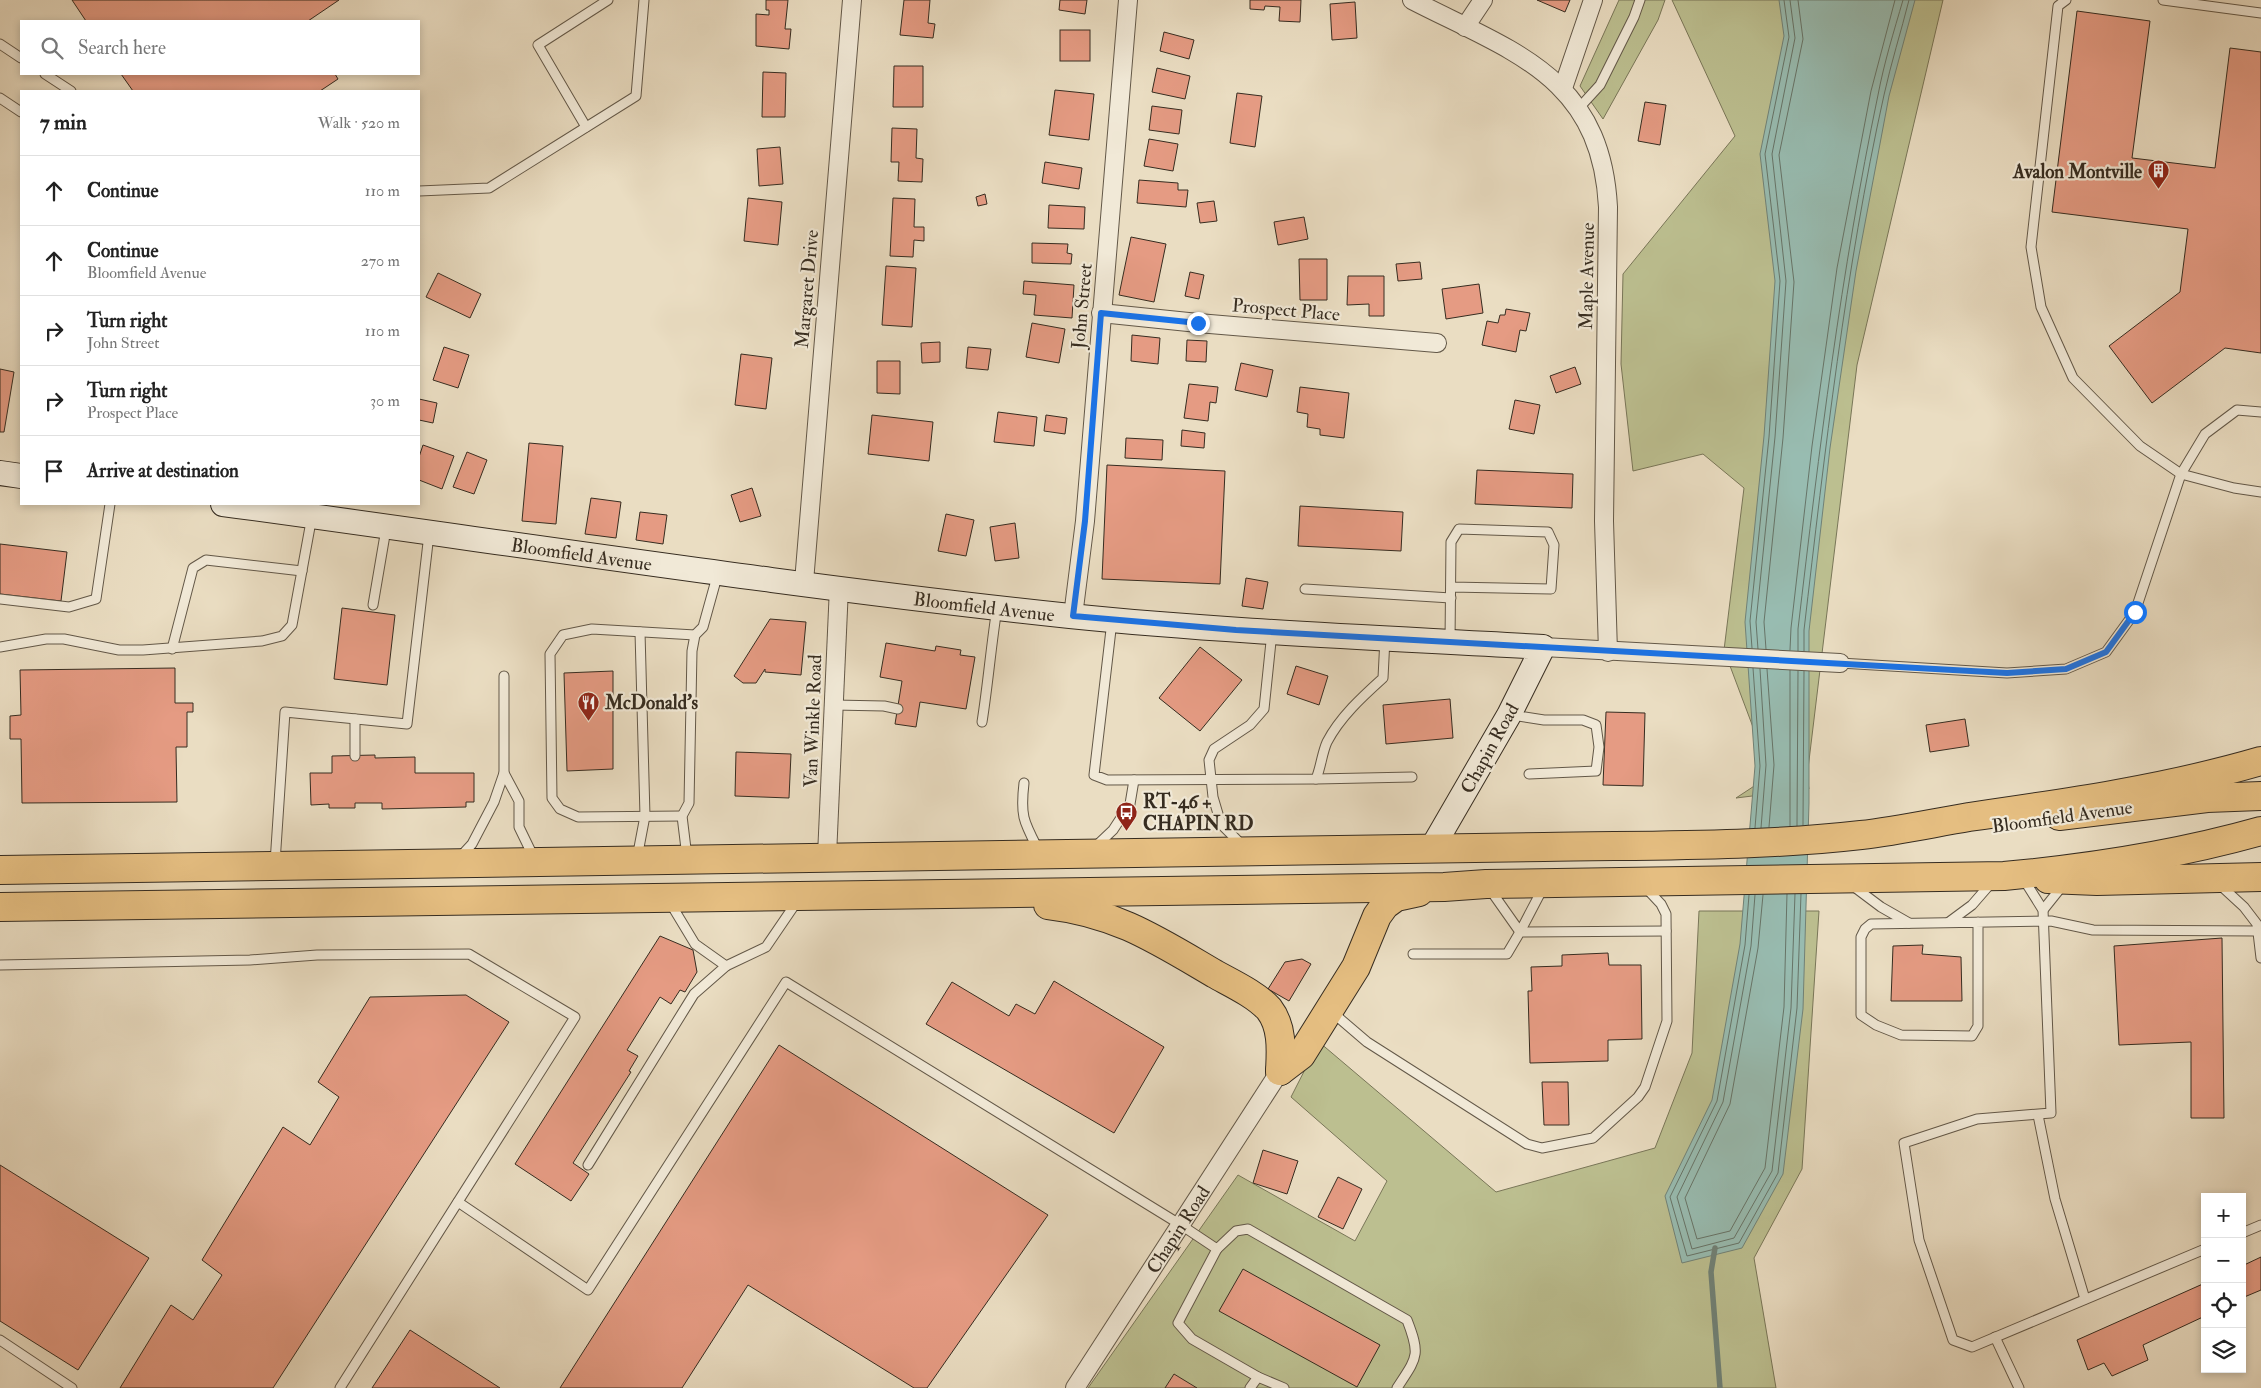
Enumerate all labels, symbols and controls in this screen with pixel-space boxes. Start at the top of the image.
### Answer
search box [20,20,420,75]
icon: search [38,34,66,62]
text: Search here [78,36,166,60]
text: 7 min [40,109,87,136]
text: Walk · 520 m [318,113,400,133]
building icon: Avalon Montville [2146,159,2170,190]
place label: Avalon Montville [2012,160,2142,184]
icon: ahead [40,177,68,205]
text: Continue [87,179,158,203]
text: 110 m [365,181,400,201]
street label: Maple Avenue [1574,222,1601,330]
street label: Margaret Drive [790,229,824,349]
text: Continue [87,239,158,263]
icon: ahead [40,247,68,275]
text: 270 m [361,251,400,271]
street label: John Street [1066,262,1098,351]
text: Bloomfield Avenue [87,263,206,283]
street label: Prospect Place [1231,293,1341,328]
text: Turn right [87,309,167,333]
route end [1187,312,1210,335]
icon: right [40,317,68,345]
text: 110 m [365,321,400,341]
text: John Street [87,333,159,353]
text: Turn right [87,379,167,403]
icon: right [40,387,68,415]
text: 30 m [370,391,400,411]
text: Prospect Place [87,403,178,423]
icon: arrive [40,457,68,485]
text: Arrive at destination [87,459,239,483]
street label: Bloomfield Avenue [509,533,653,577]
street label: Bloomfield Avenue [912,587,1056,627]
route start [2124,601,2147,624]
street label: Van Winkle Road [799,653,827,788]
restaurant icon: McDonald's [577,690,601,721]
place label: McDonald's [604,691,699,715]
street label: Chapin Road [1455,698,1526,798]
place label: RT-46 + CHAPIN RD [1143,790,1253,836]
street label: Bloomfield Avenue [1990,795,2134,839]
bus stop icon: RT-46 + CHAPIN RD [1115,800,1139,831]
street label: Chapin Road [1141,1181,1216,1278]
map controls [2201,1193,2246,1373]
button: + [2201,1193,2246,1238]
button: − [2201,1238,2246,1283]
button: locate [2201,1283,2246,1328]
button: layers [2201,1328,2246,1373]

